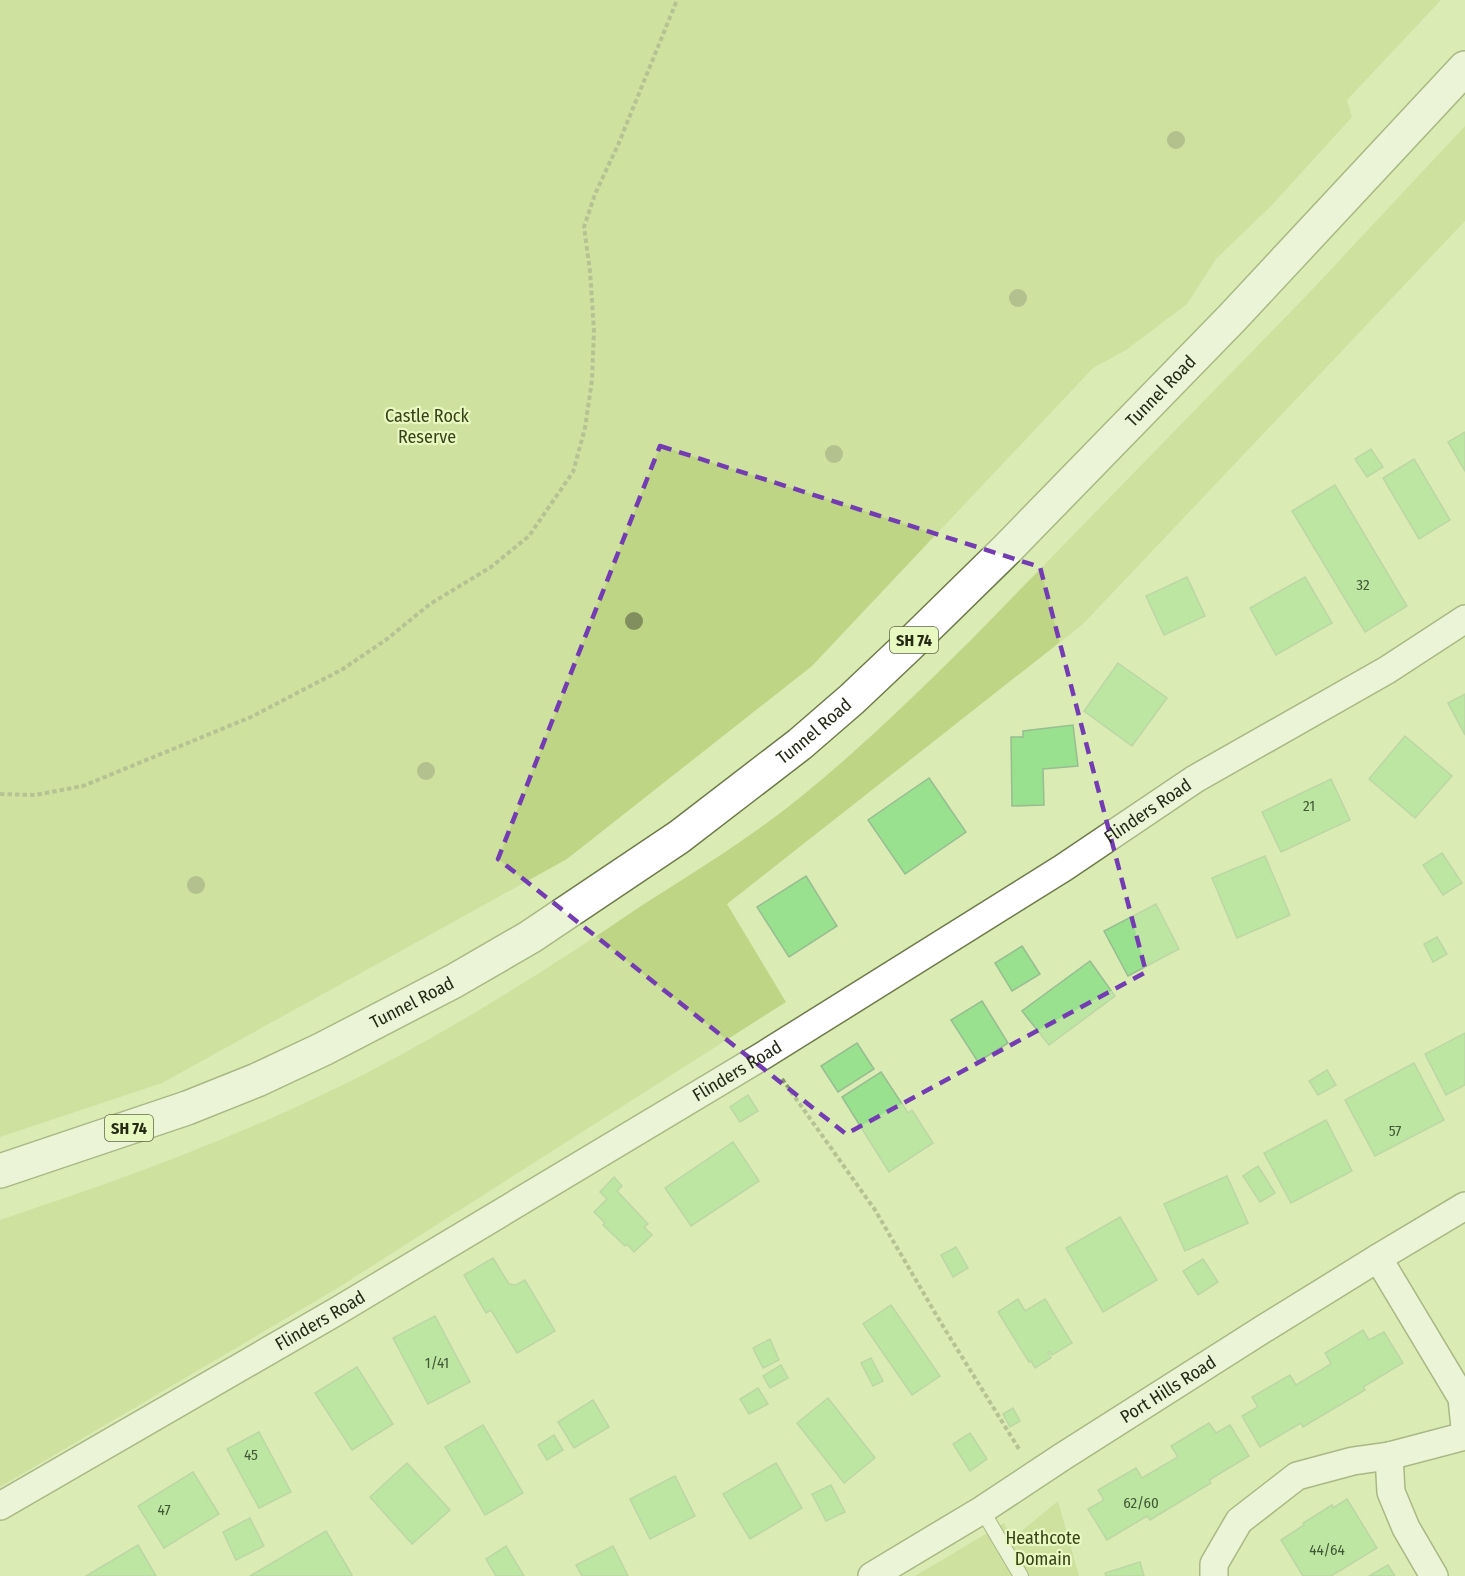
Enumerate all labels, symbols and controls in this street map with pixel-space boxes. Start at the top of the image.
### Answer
street label: Tunnel Road [1121,351,1201,431]
park label: Castle Rock Reserve [385,405,470,448]
house number: 32 [1356,576,1370,594]
road number: SH 74 [890,627,938,653]
street label: Tunnel Road [772,693,856,769]
street label: Flinders Road [1100,774,1195,848]
house number: 21 [1303,797,1315,815]
street label: Tunnel Road [366,972,458,1034]
street label: Flinders Road [689,1036,786,1106]
road number: SH 74 [105,1115,153,1141]
house number: 57 [1389,1122,1401,1140]
street label: Flinders Road [271,1286,369,1355]
street label: Port Hills Road [1116,1351,1220,1428]
house number: 1/41 [425,1354,449,1372]
house number: 45 [244,1446,258,1464]
house number: 62/60 [1123,1494,1159,1512]
house number: 47 [157,1501,171,1519]
park label: Heathcote Domain [1005,1527,1081,1570]
house number: 44/64 [1309,1541,1345,1559]

